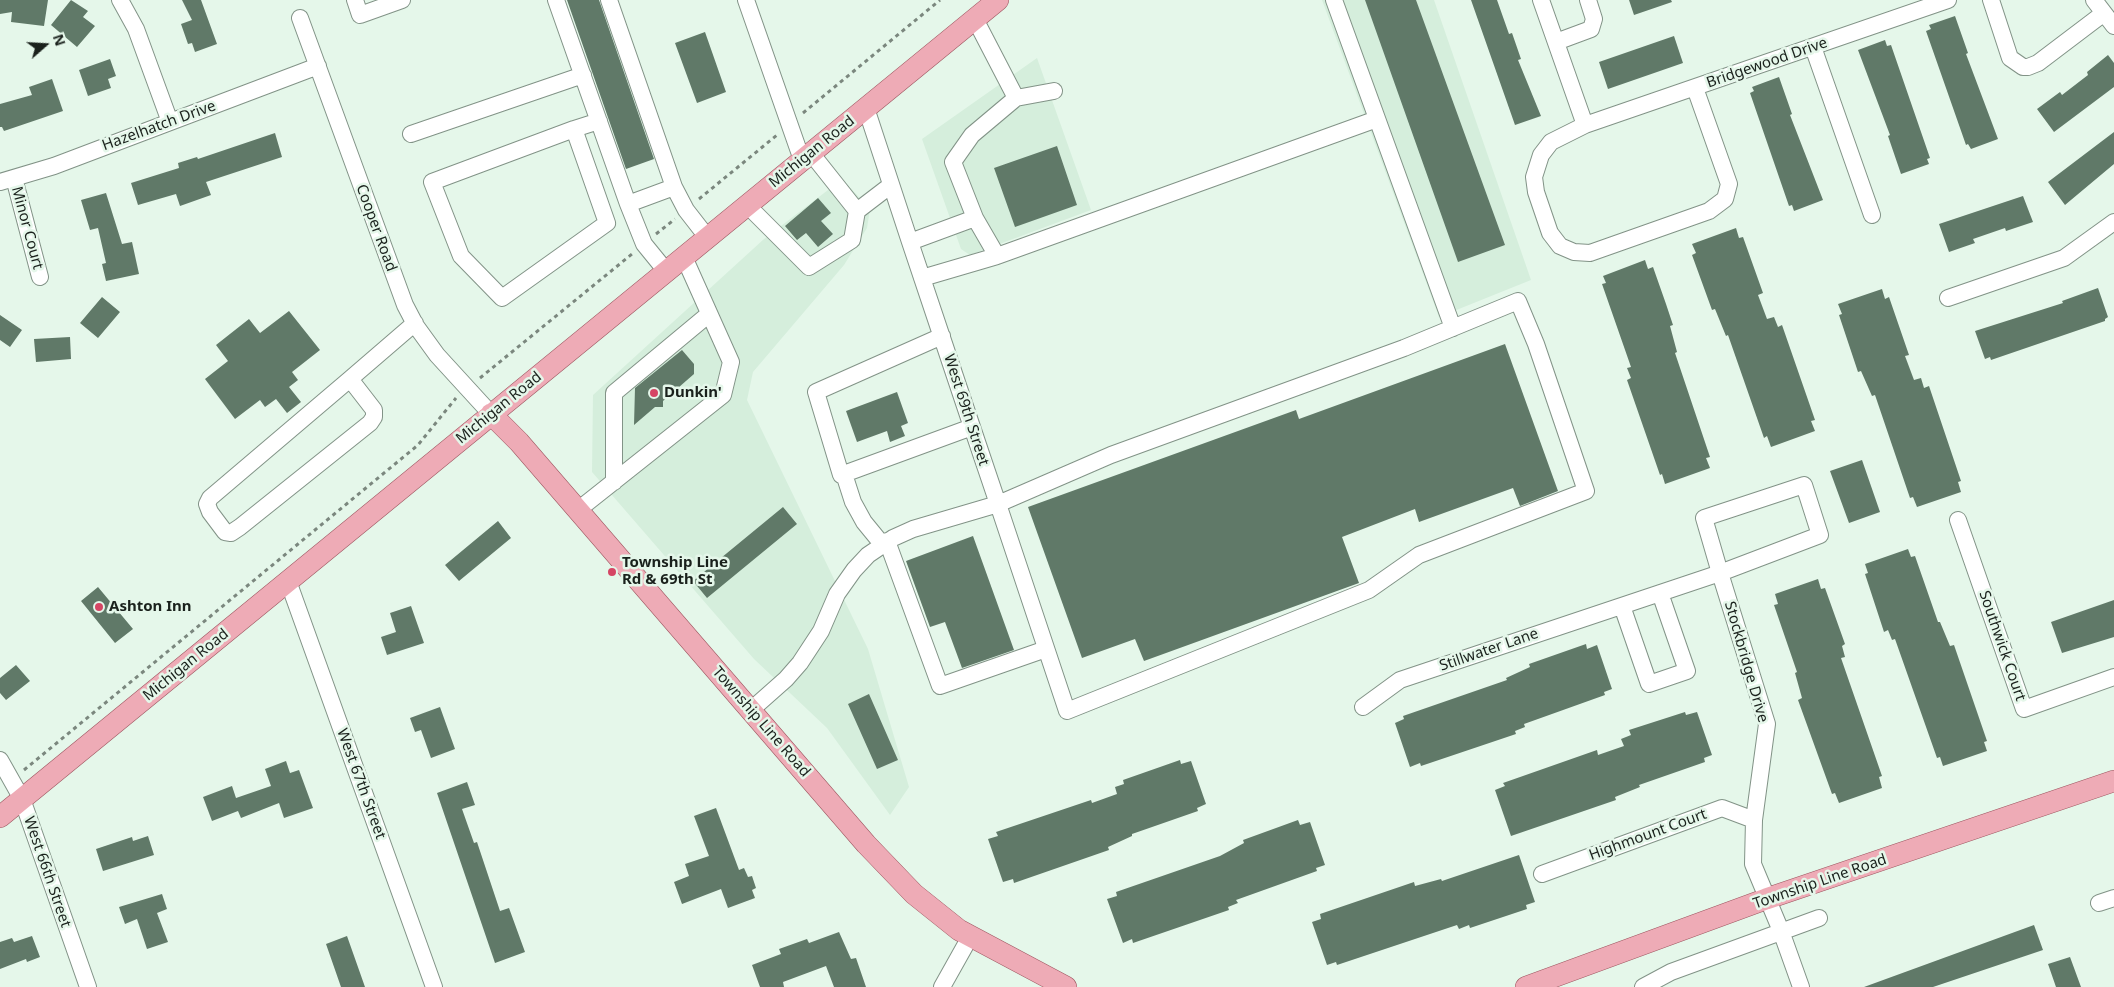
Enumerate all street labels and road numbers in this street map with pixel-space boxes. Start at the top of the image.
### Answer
street label: Bridgewood Drive [1704,34,1830,92]
street label: Hazelhatch Drive [100,97,218,155]
street label: Michigan Road [766,112,858,192]
street label: Cooper Road [352,182,400,274]
street label: Minor Court [7,184,47,272]
street label: West 69th Street [939,352,993,468]
street label: Michigan Road [453,368,545,448]
street label: Southwick Court [1975,588,2029,704]
street label: Stockbridge Drive [1720,599,1772,725]
street label: Michigan Road [140,625,232,705]
street label: Stillwater Lane [1437,625,1541,675]
street label: Township Line Road [708,663,814,781]
street label: West 67th Street [333,726,389,842]
street label: Highmount Court [1587,805,1709,865]
street label: West 66th Street [20,814,74,930]
street label: Township Line Road [1751,851,1889,913]

